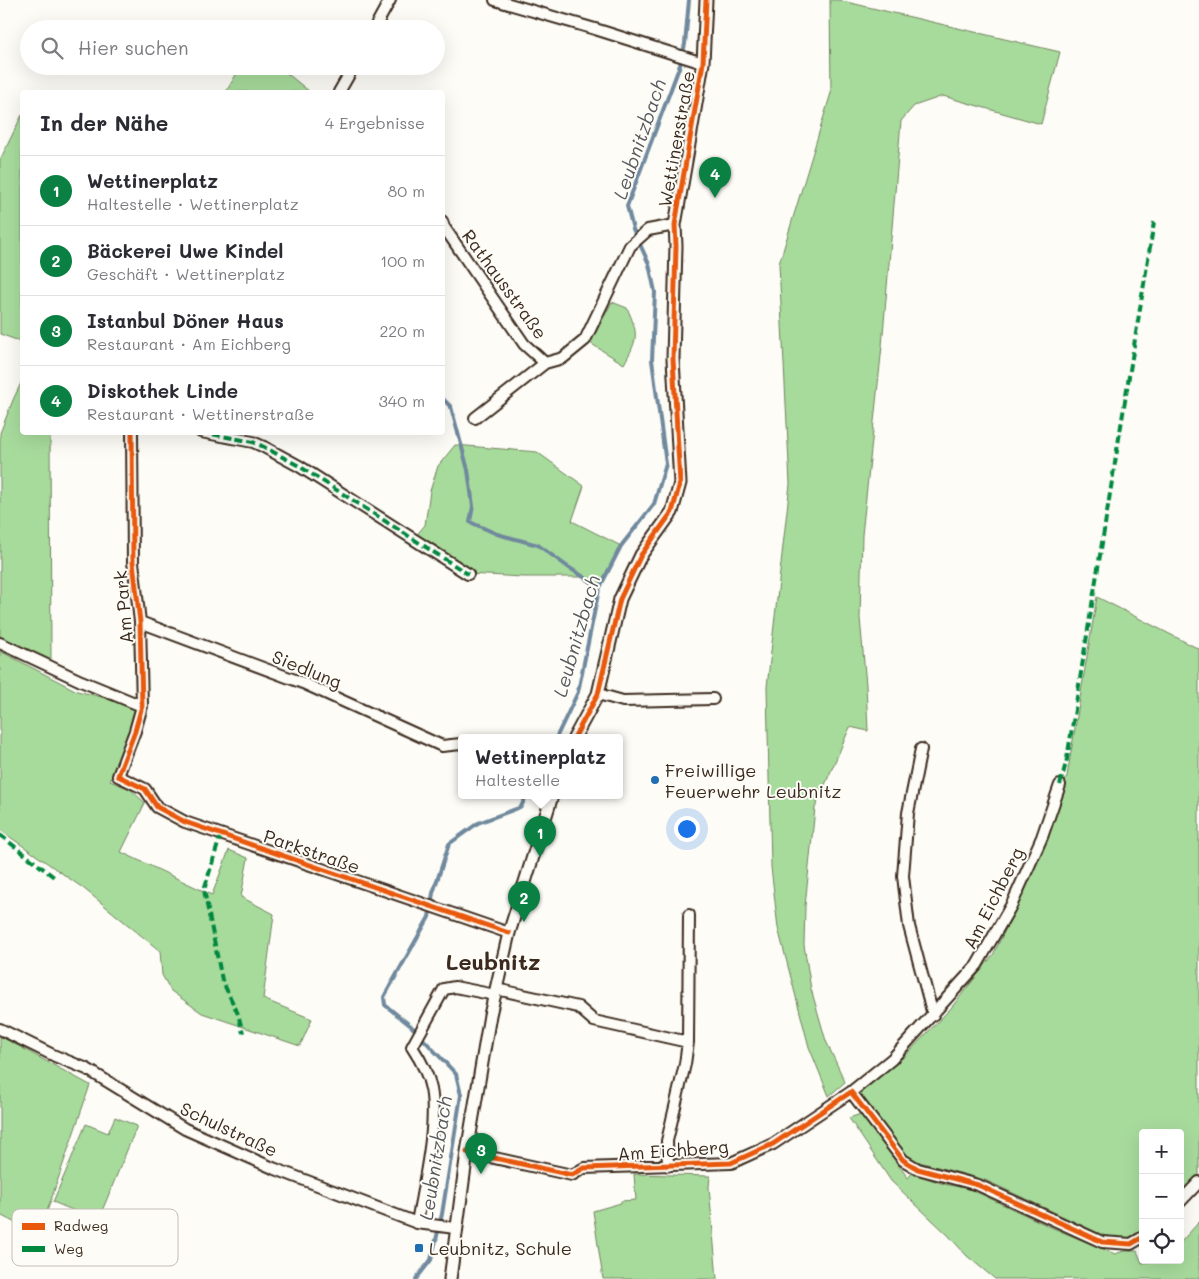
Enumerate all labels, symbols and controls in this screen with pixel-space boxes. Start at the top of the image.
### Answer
search box [20,20,445,75]
icon: search [38,34,66,62]
text: Hier suchen [78,35,189,60]
street label: Wettinerstraße [652,69,700,209]
water label: Leubnitzbach [607,76,671,202]
text: In der Nähe [40,109,168,136]
text: 4 Ergebnisse [325,112,425,133]
pin: 4 [699,157,731,198]
text: Wettinerplatz [87,168,218,193]
text: 1 [52,180,60,201]
text: 80 m [388,180,425,201]
text: Haltestelle · Wettinerplatz [87,193,299,214]
street label: Rathausstraße [457,224,553,344]
text: Bäckerei Uwe Kindel [87,238,283,263]
text: 2 [52,250,60,271]
text: 100 m [380,250,425,271]
text: Geschäft · Wettinerplatz [87,263,285,284]
text: Istanbul Döner Haus [87,308,284,333]
text: 3 [51,320,61,341]
text: 220 m [379,320,425,341]
text: Restaurant · Am Eichberg [87,333,291,354]
text: Diskothek Linde [87,378,238,403]
text: 4 [51,390,61,411]
text: 340 m [378,390,425,411]
text: Restaurant · Wettinerstraße [87,403,314,424]
street label: Am Park [108,569,138,645]
water label: Leubnitzbach [547,572,605,700]
street label: Siedlung [269,644,345,694]
popup [458,734,623,799]
text: Wettinerplatz [475,744,606,769]
place label: Freiwillige Feuerwehr Leubnitz [665,758,842,803]
text: Haltestelle [475,769,560,790]
marker: Freiwillige Feuerwehr Leubnitz [649,774,661,786]
pin: 1 [524,816,556,857]
your location [674,816,700,842]
street label: Parkstraße [261,823,363,879]
street label: Am Eichberg [957,843,1029,953]
pin: 2 [508,881,540,922]
district label: Leubnitz [446,947,540,976]
water label: Leubnitzbach [413,1094,457,1222]
street label: Schulstraße [176,1096,282,1162]
map controls [1139,1129,1184,1264]
button: + [1139,1129,1184,1174]
pin: 3 [465,1133,497,1174]
street label: Am Eichberg [617,1134,729,1166]
button: − [1139,1174,1184,1219]
legend [12,1209,178,1266]
text: Radweg [54,1216,108,1235]
button: locate [1139,1219,1184,1264]
place label: Leubnitz, Schule [429,1236,572,1260]
text: Weg [54,1239,83,1258]
marker: Leubnitz, Schule [413,1242,425,1254]

